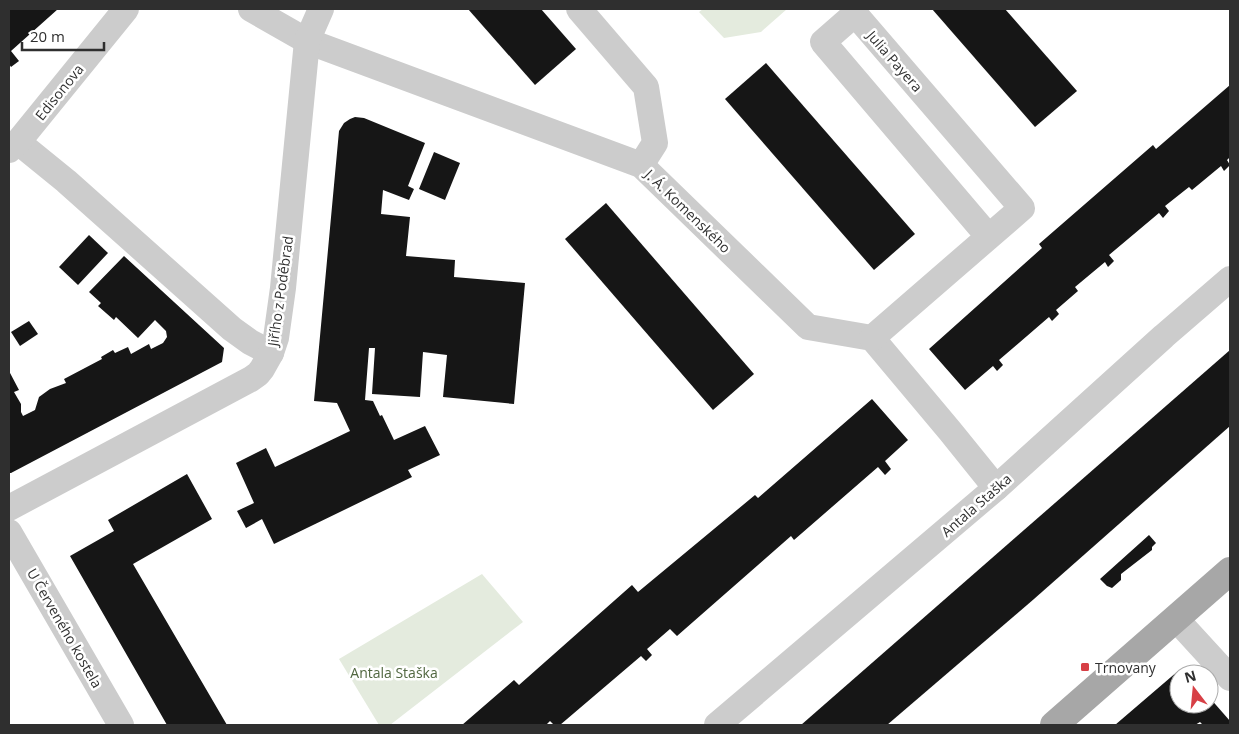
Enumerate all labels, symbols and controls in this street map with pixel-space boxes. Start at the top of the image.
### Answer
scale bar [22,20,105,52]
street label: Julia Payera [862,25,927,96]
text: 20 m [30,26,65,46]
street label: Edisonova [31,60,87,124]
street label: J. Á. Komenského [639,164,735,257]
street label: Jiřího z Poděbrad [263,235,297,349]
street label: Antala Staška [937,469,1015,541]
street label: U Červeného kostela [23,565,107,691]
place label: Trnovany [1095,658,1157,677]
marker: Trnovany [1079,661,1091,673]
park label: Antala Staška [350,663,438,682]
north arrow [1169,664,1219,714]
text: N [1182,665,1198,687]

